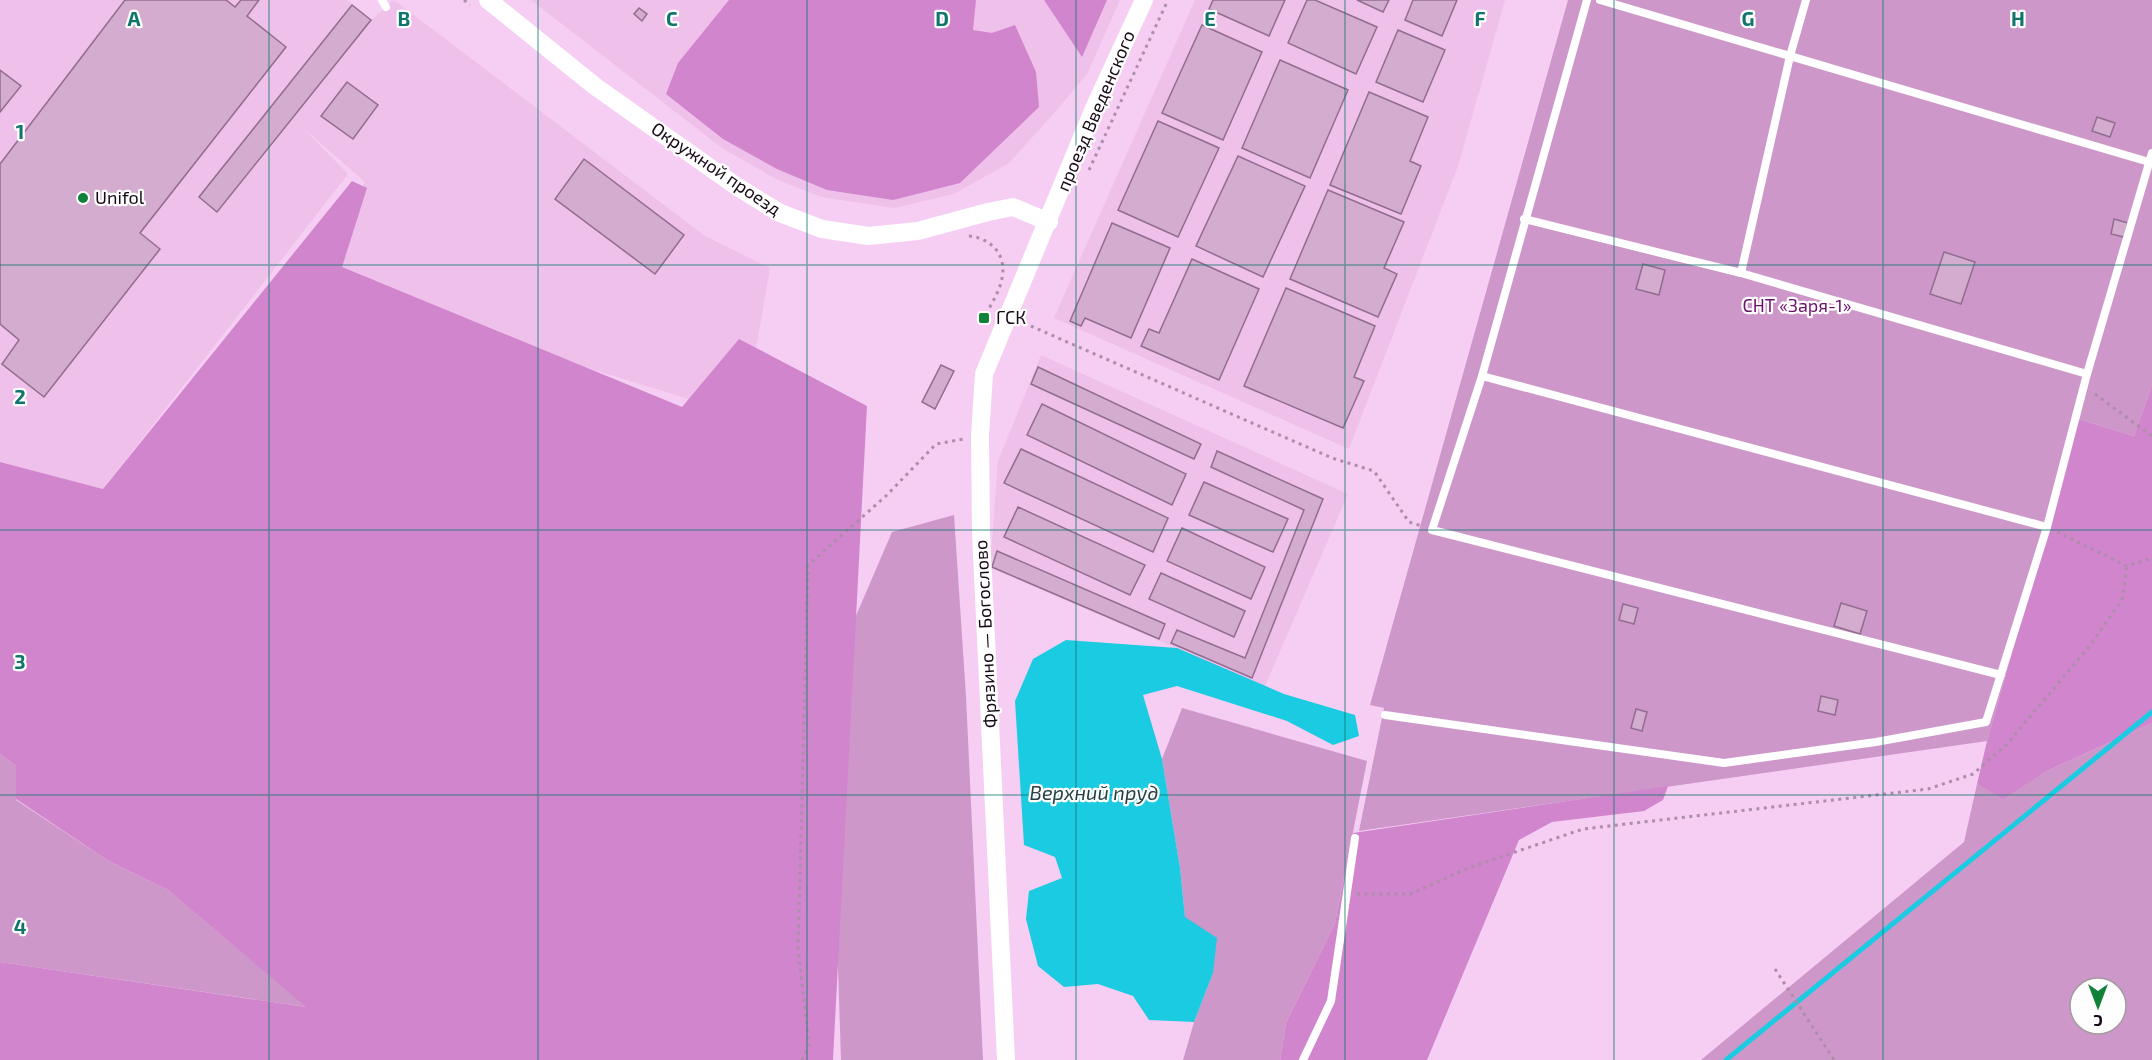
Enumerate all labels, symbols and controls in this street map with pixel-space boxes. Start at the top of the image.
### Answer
text: A [127,6,141,30]
text: B [398,6,410,30]
text: C [666,6,678,30]
text: D [935,6,949,30]
text: E [1204,6,1216,30]
text: F [1474,6,1486,30]
text: G [1742,6,1754,30]
text: H [2011,6,2025,30]
street label: проезд Введенского [1051,27,1139,194]
street label: Окружной проезд [648,117,785,220]
text: 1 [16,119,24,143]
place label: Unifol [95,186,145,208]
marker: Unifol [76,191,90,205]
park label: СНТ «Заря-1» [1743,294,1852,316]
place label: ГСК [996,306,1026,328]
marker: ГСК [977,311,991,325]
text: 2 [14,384,26,408]
street label: Фрязино — Богослово [969,539,1001,729]
text: 3 [14,649,26,673]
water label: Верхний пруд [1030,780,1158,804]
text: 4 [14,914,27,938]
north arrow [2068,976,2128,1036]
text: С [2093,1012,2103,1031]

